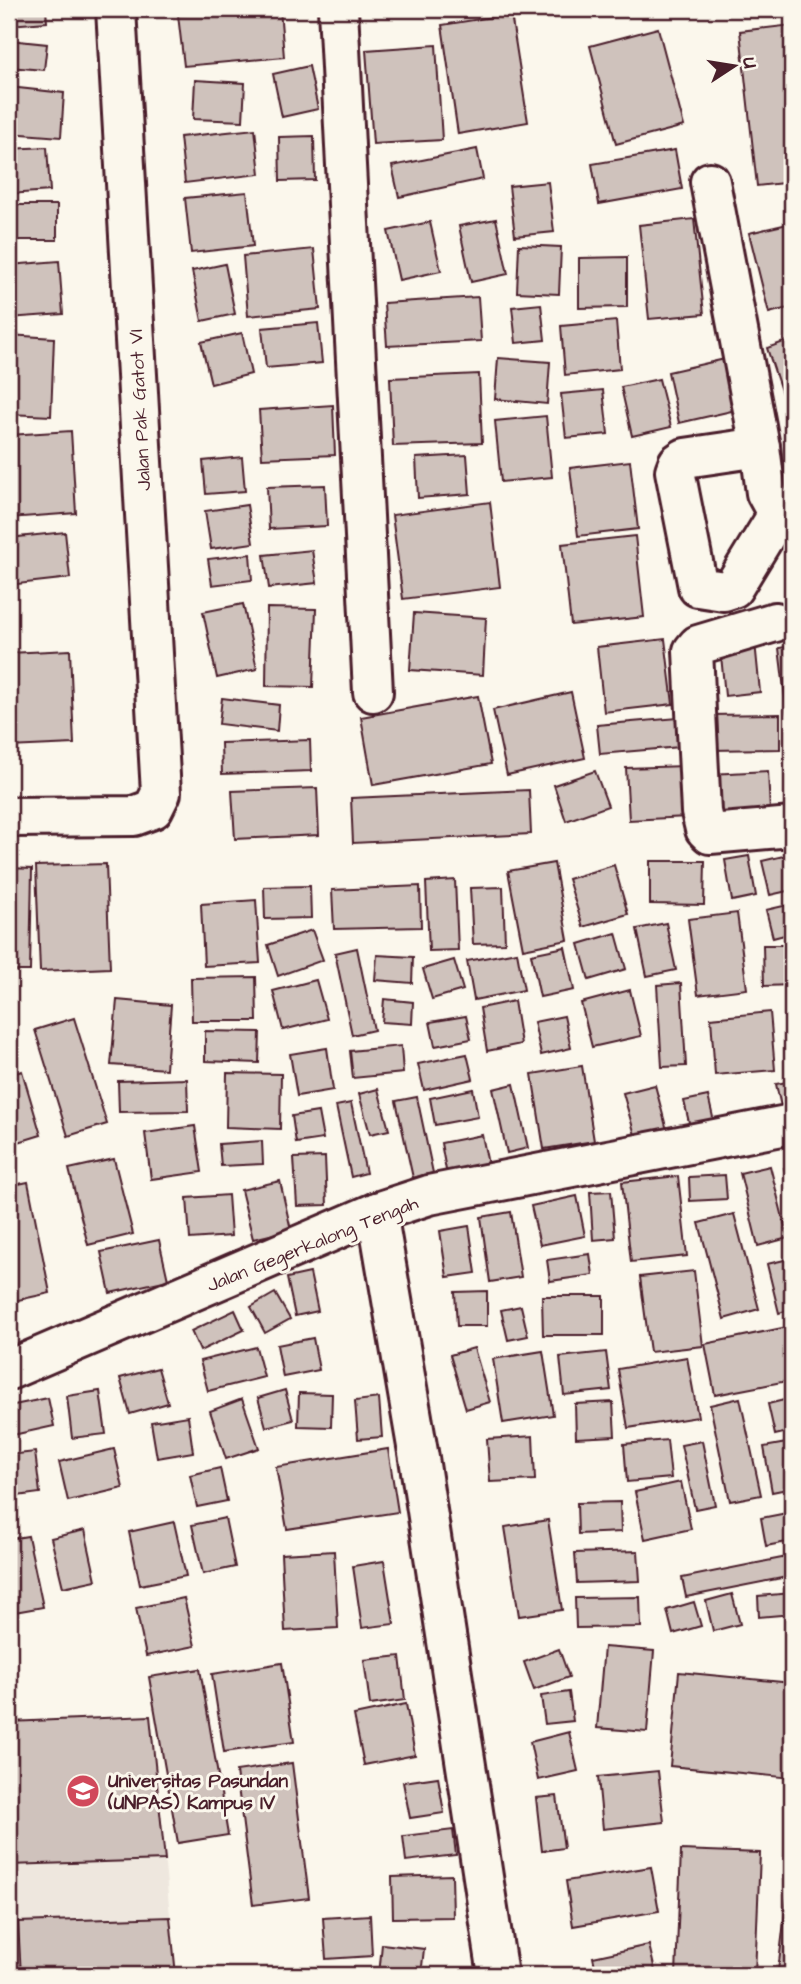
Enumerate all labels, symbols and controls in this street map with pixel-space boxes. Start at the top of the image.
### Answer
north arrow [700,32,770,102]
text: U [735,55,764,71]
street label: Jalan Pak Gatot VI [123,328,158,491]
street label: Jalan Gegerkalong Tengah [203,1189,423,1300]
place label: Universitas Pasundan (UNPAS) Kampus IV [107,1768,288,1817]
school or university icon: Universitas Pasundan (UNPAS) Kampus IV [64,1772,102,1810]

